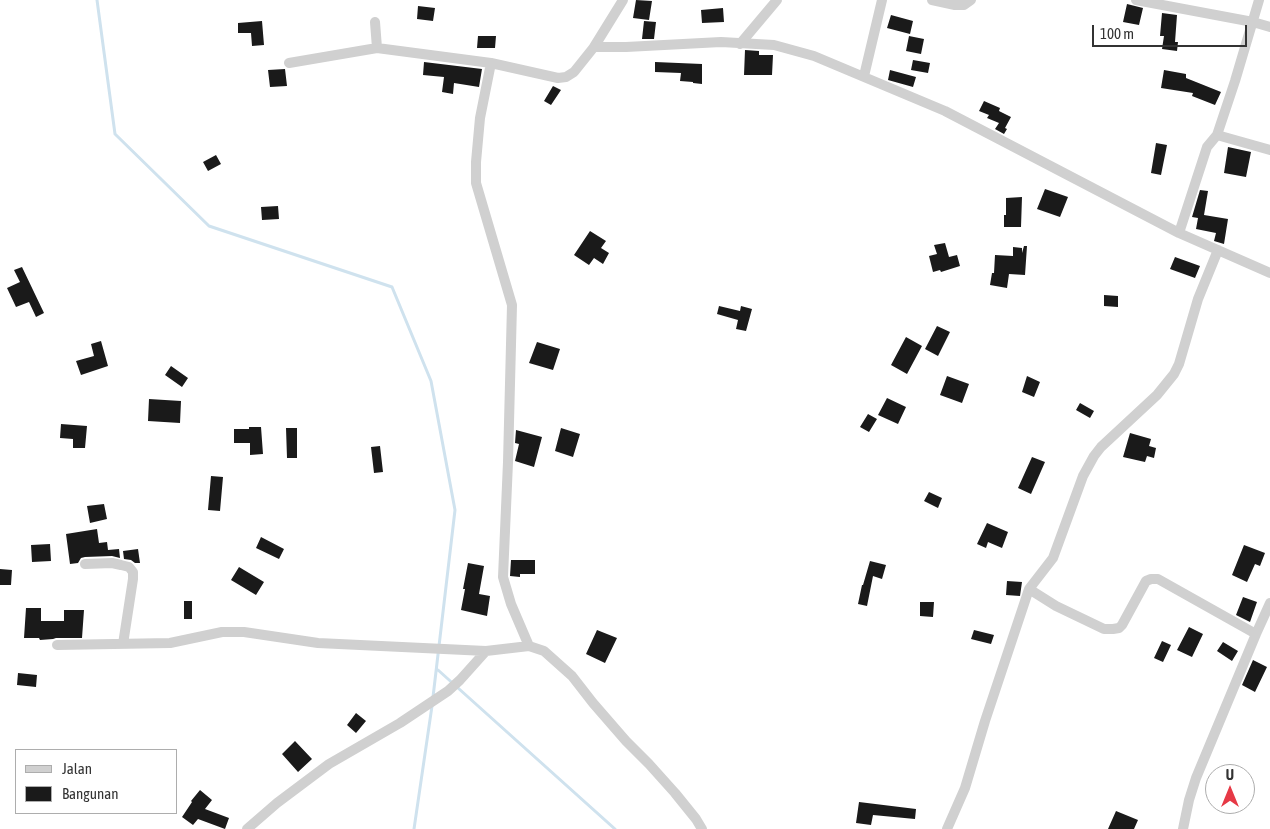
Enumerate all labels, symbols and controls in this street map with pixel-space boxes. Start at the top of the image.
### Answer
scale bar [1095,15,1250,47]
text: 100 m [1100,25,1134,42]
legend [15,749,178,814]
text: Jalan [62,760,92,777]
north arrow [1205,764,1255,814]
text: U [1226,767,1234,783]
text: Bangunan [62,785,119,802]

